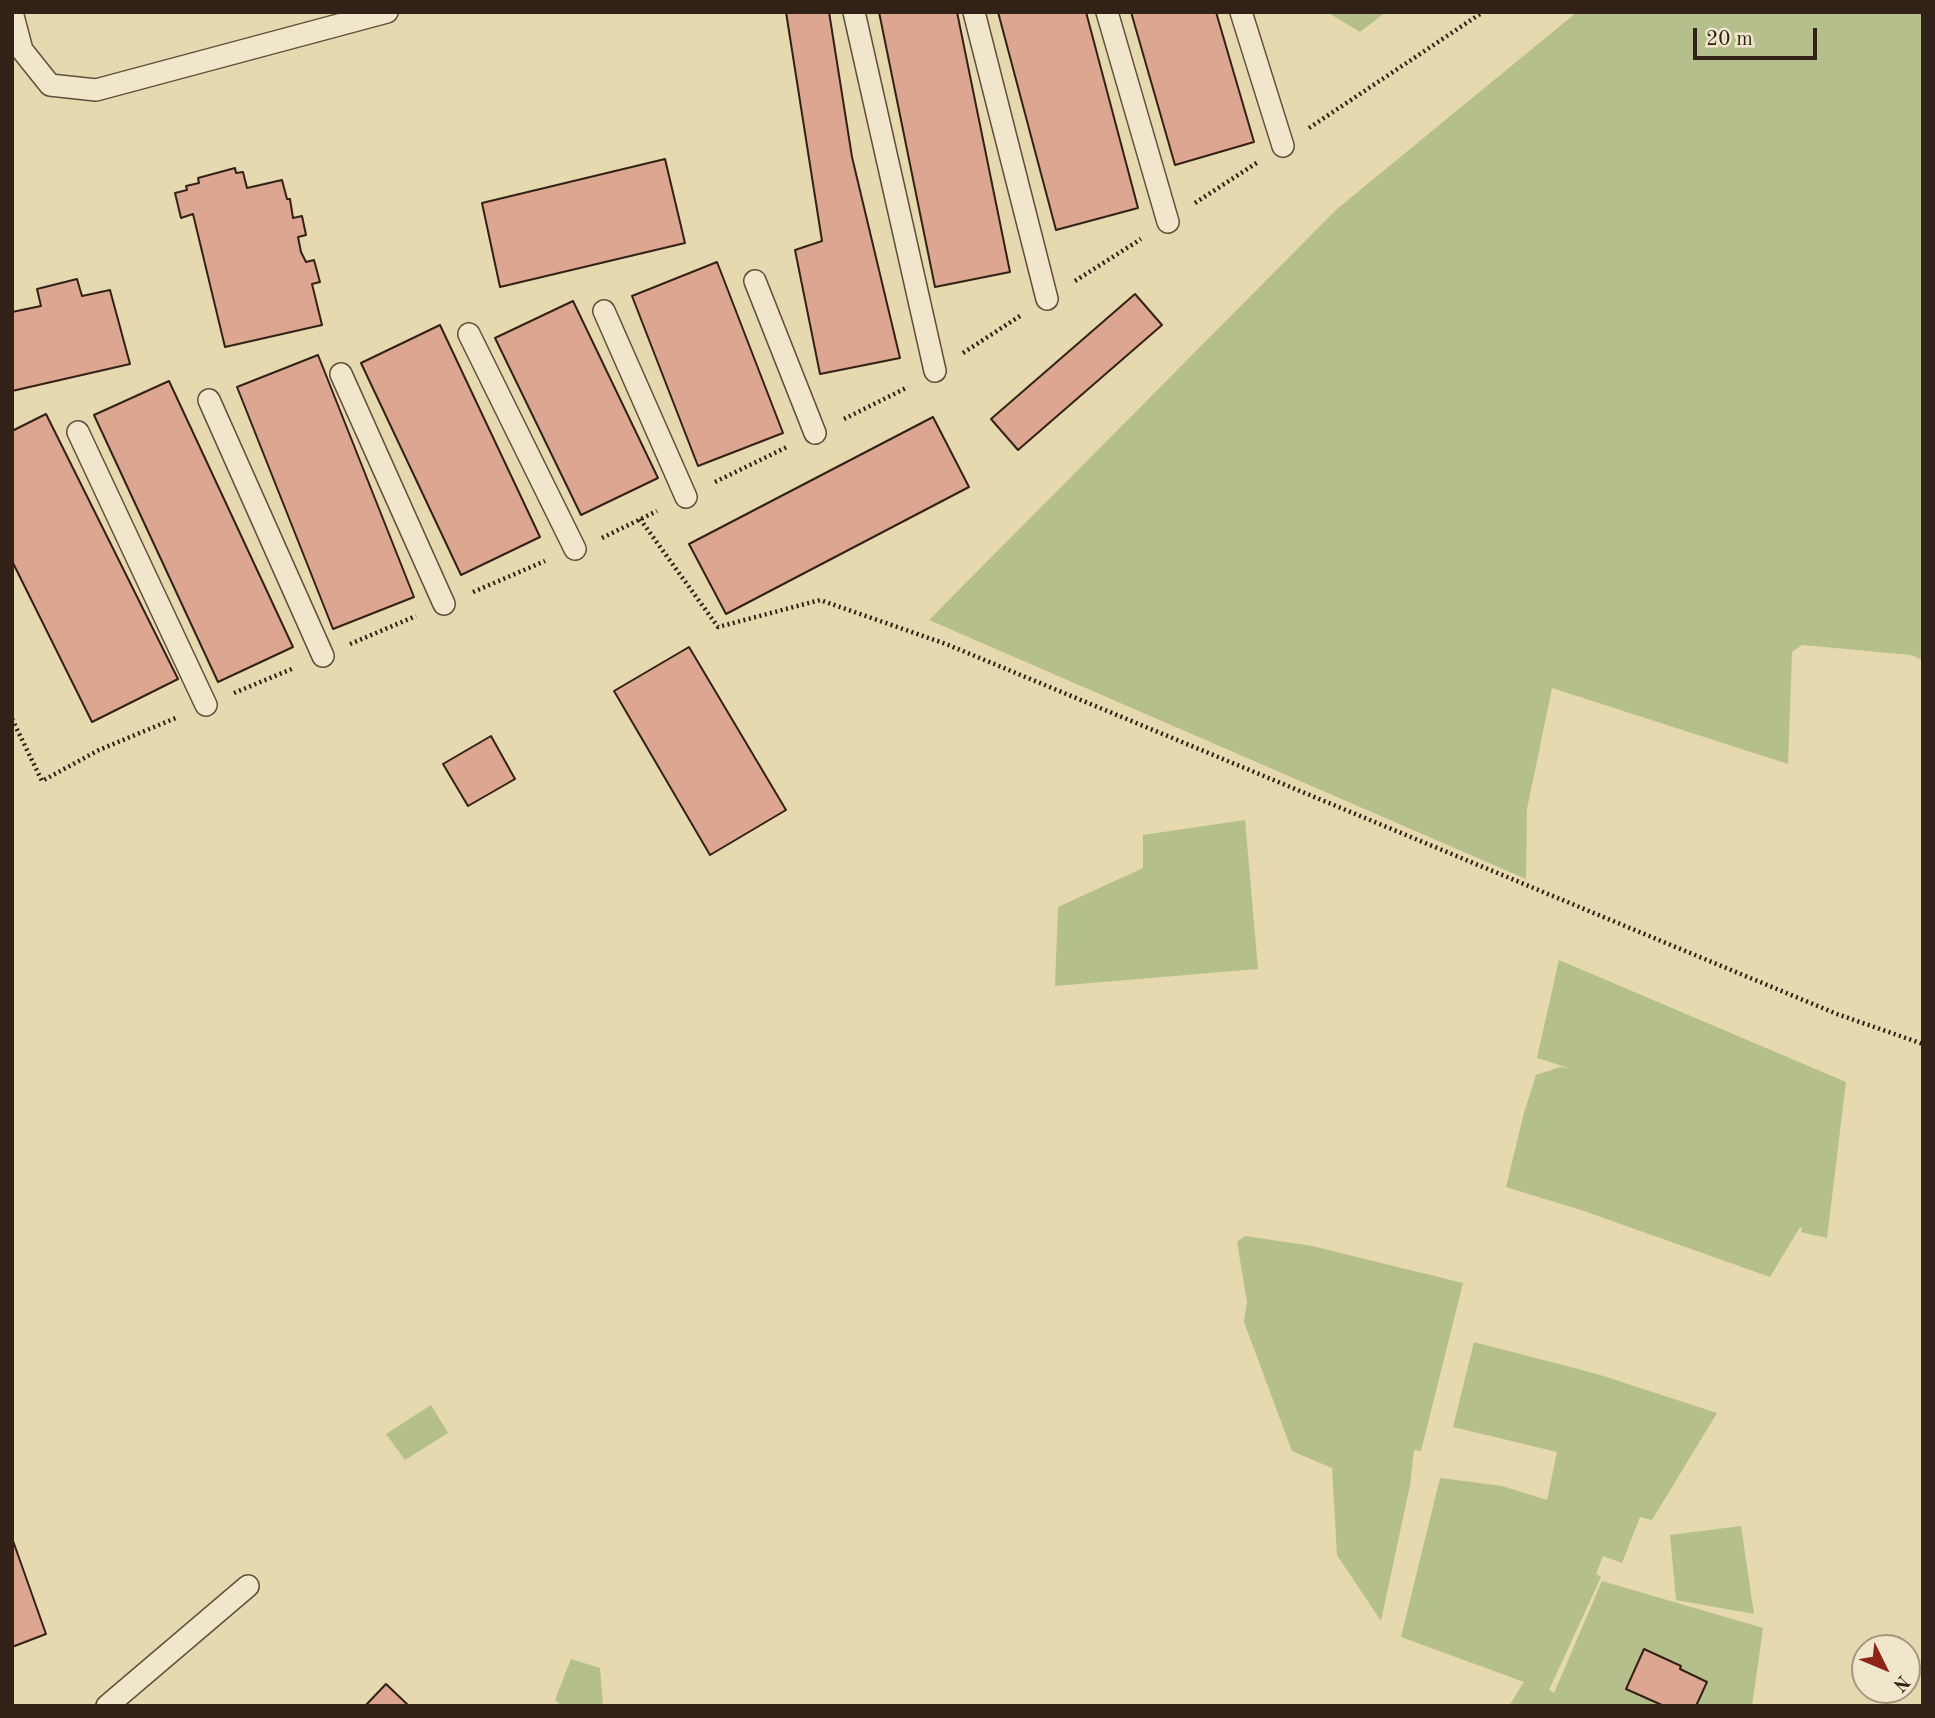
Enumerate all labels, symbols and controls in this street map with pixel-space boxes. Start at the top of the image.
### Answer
scale bar [1697,14,1821,58]
text: 20 m [1706,29,1753,50]
north arrow [1851,1634,1921,1704]
text: N [1888,1671,1912,1694]

